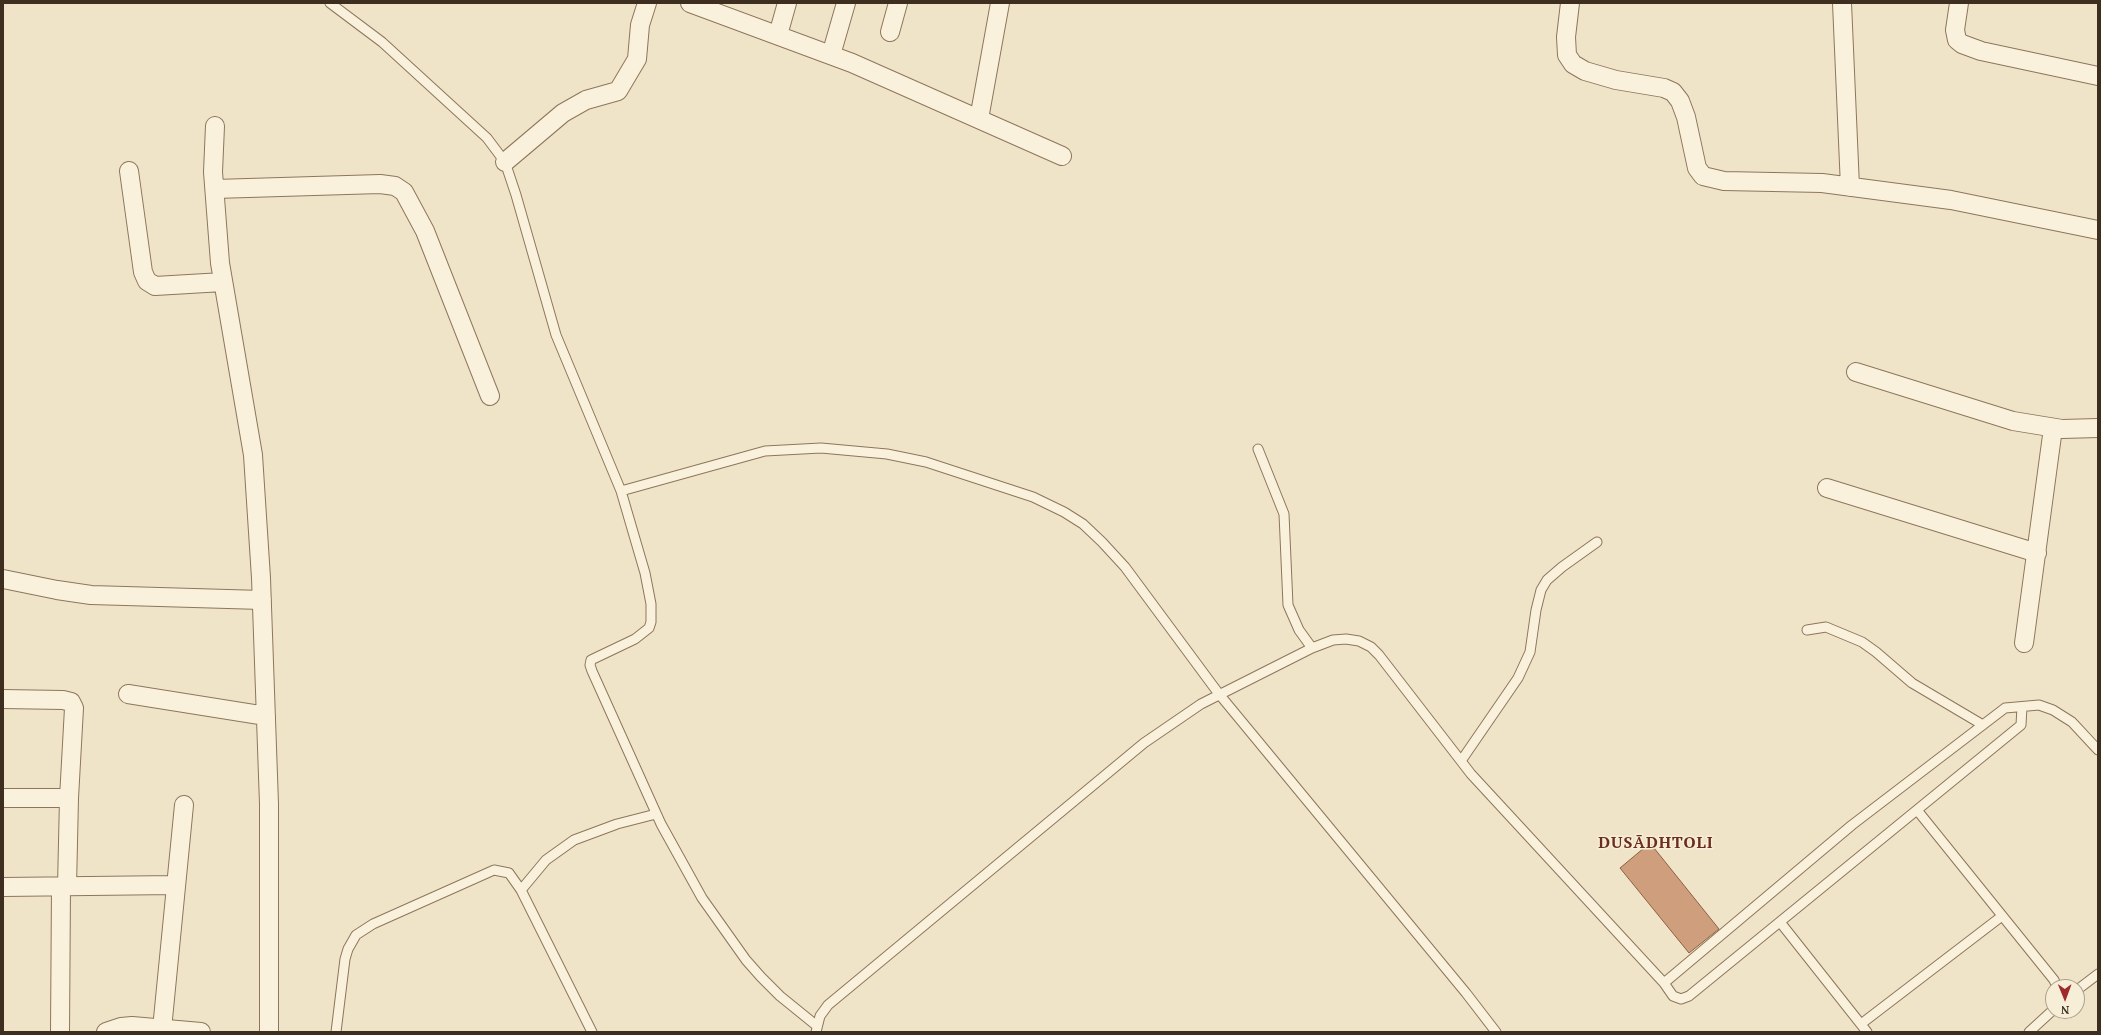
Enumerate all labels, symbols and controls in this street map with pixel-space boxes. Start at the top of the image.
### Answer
district label: DUSĀDHTOLI [1598,833,1714,853]
north arrow [2045,979,2085,1019]
text: N [2061,1003,2069,1017]

